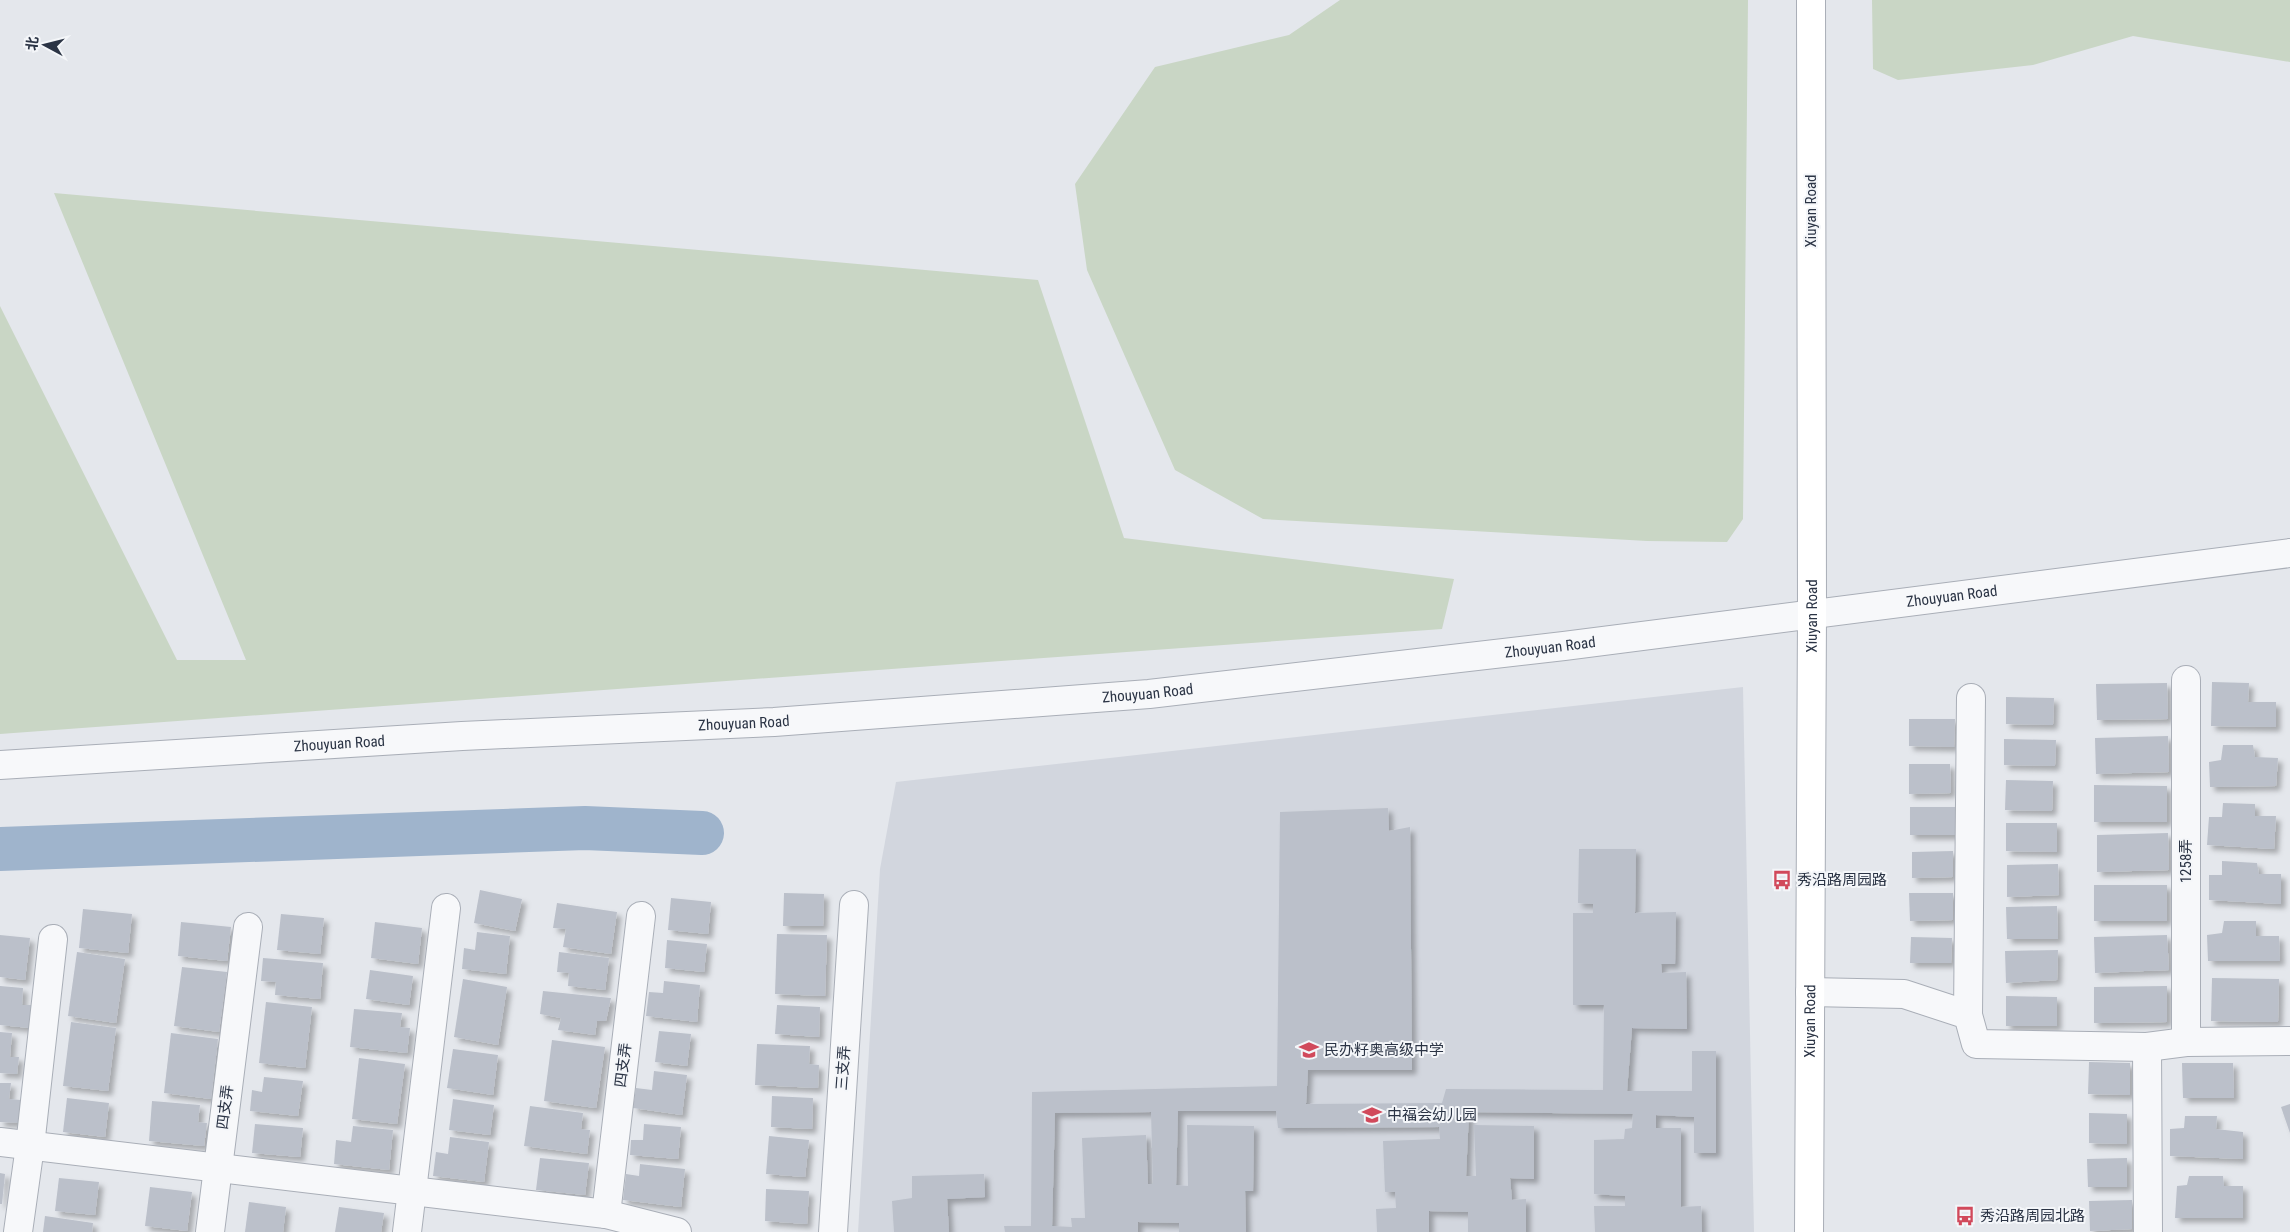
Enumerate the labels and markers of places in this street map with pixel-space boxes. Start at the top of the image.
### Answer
bus stop icon: 秀沿路周园路 [1771,869,1793,891]
place label: 秀沿路周园路 [1797,871,1887,889]
school or university icon: 民办籽奥高级中学 [1298,1039,1320,1061]
place label: 民办籽奥高级中学 [1324,1041,1444,1059]
school or university icon: 中福会幼儿园 [1361,1104,1383,1126]
place label: 中福会幼儿园 [1387,1106,1477,1124]
bus stop icon: 秀沿路周园北路 [1954,1205,1976,1227]
place label: 秀沿路周园北路 [1980,1207,2085,1225]

